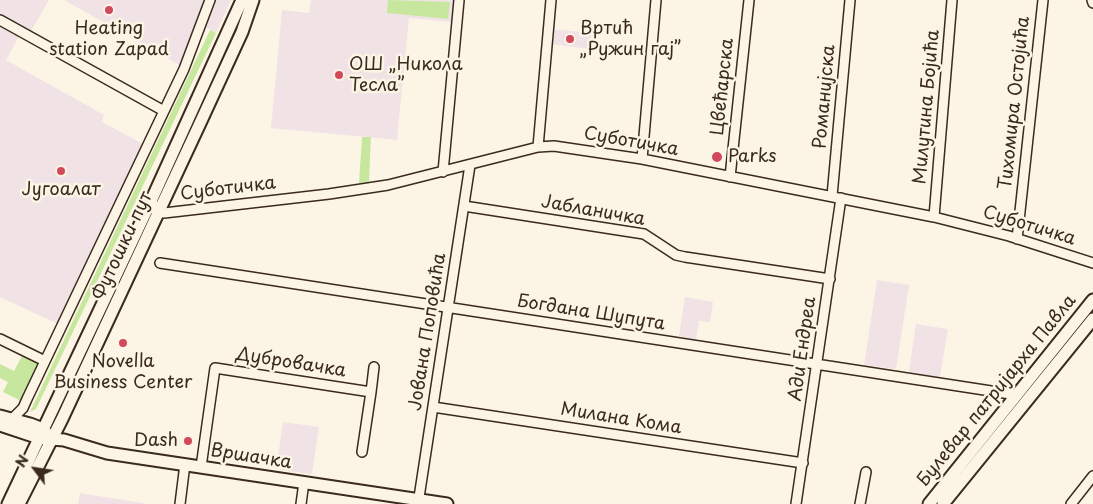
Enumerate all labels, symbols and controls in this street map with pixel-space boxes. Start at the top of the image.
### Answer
marker: Heating station Zapad [103,4,115,16]
street label: Тихомира Остојића [995,15,1035,191]
place label: Heating station Zapad [49,18,169,60]
place label: Вртић „Ружин гај” [580,18,681,60]
street label: Милутина Бојића [909,29,945,185]
marker: Вртић „Ружин гај” [564,33,576,45]
street label: Цвећарска [707,37,739,137]
street label: Романијска [810,44,840,150]
place label: ОШ „Никола Тесла” [349,54,463,96]
marker: ОШ „Никола Тесла” [333,69,345,81]
street label: Суботичка [582,123,680,161]
place label: Parks [728,146,777,168]
marker: Parks [710,150,724,164]
marker: Југоалат [55,165,67,177]
street label: Суботичка [179,172,277,206]
place label: Југоалат [22,179,100,201]
street label: Футошки пут [88,188,158,304]
street label: Јабланичка [539,191,647,231]
street label: Суботичка [980,202,1078,250]
street label: Јована Поповића [405,252,451,412]
street label: Богдана Шупута [515,291,667,335]
street label: Булевар патријарха Павла [913,291,1081,491]
street label: Ади Ендреа [785,296,821,402]
marker: Novella Business Center [117,337,129,349]
street label: Дубровачка [235,344,347,382]
place label: Novella Business Center [54,351,192,394]
street label: Милана Кома [559,399,683,439]
place label: Dash [134,430,178,452]
marker: Dash [182,435,194,447]
street label: Вршачка [209,440,293,474]
north arrow [10,444,60,494]
text: N [10,451,34,471]

